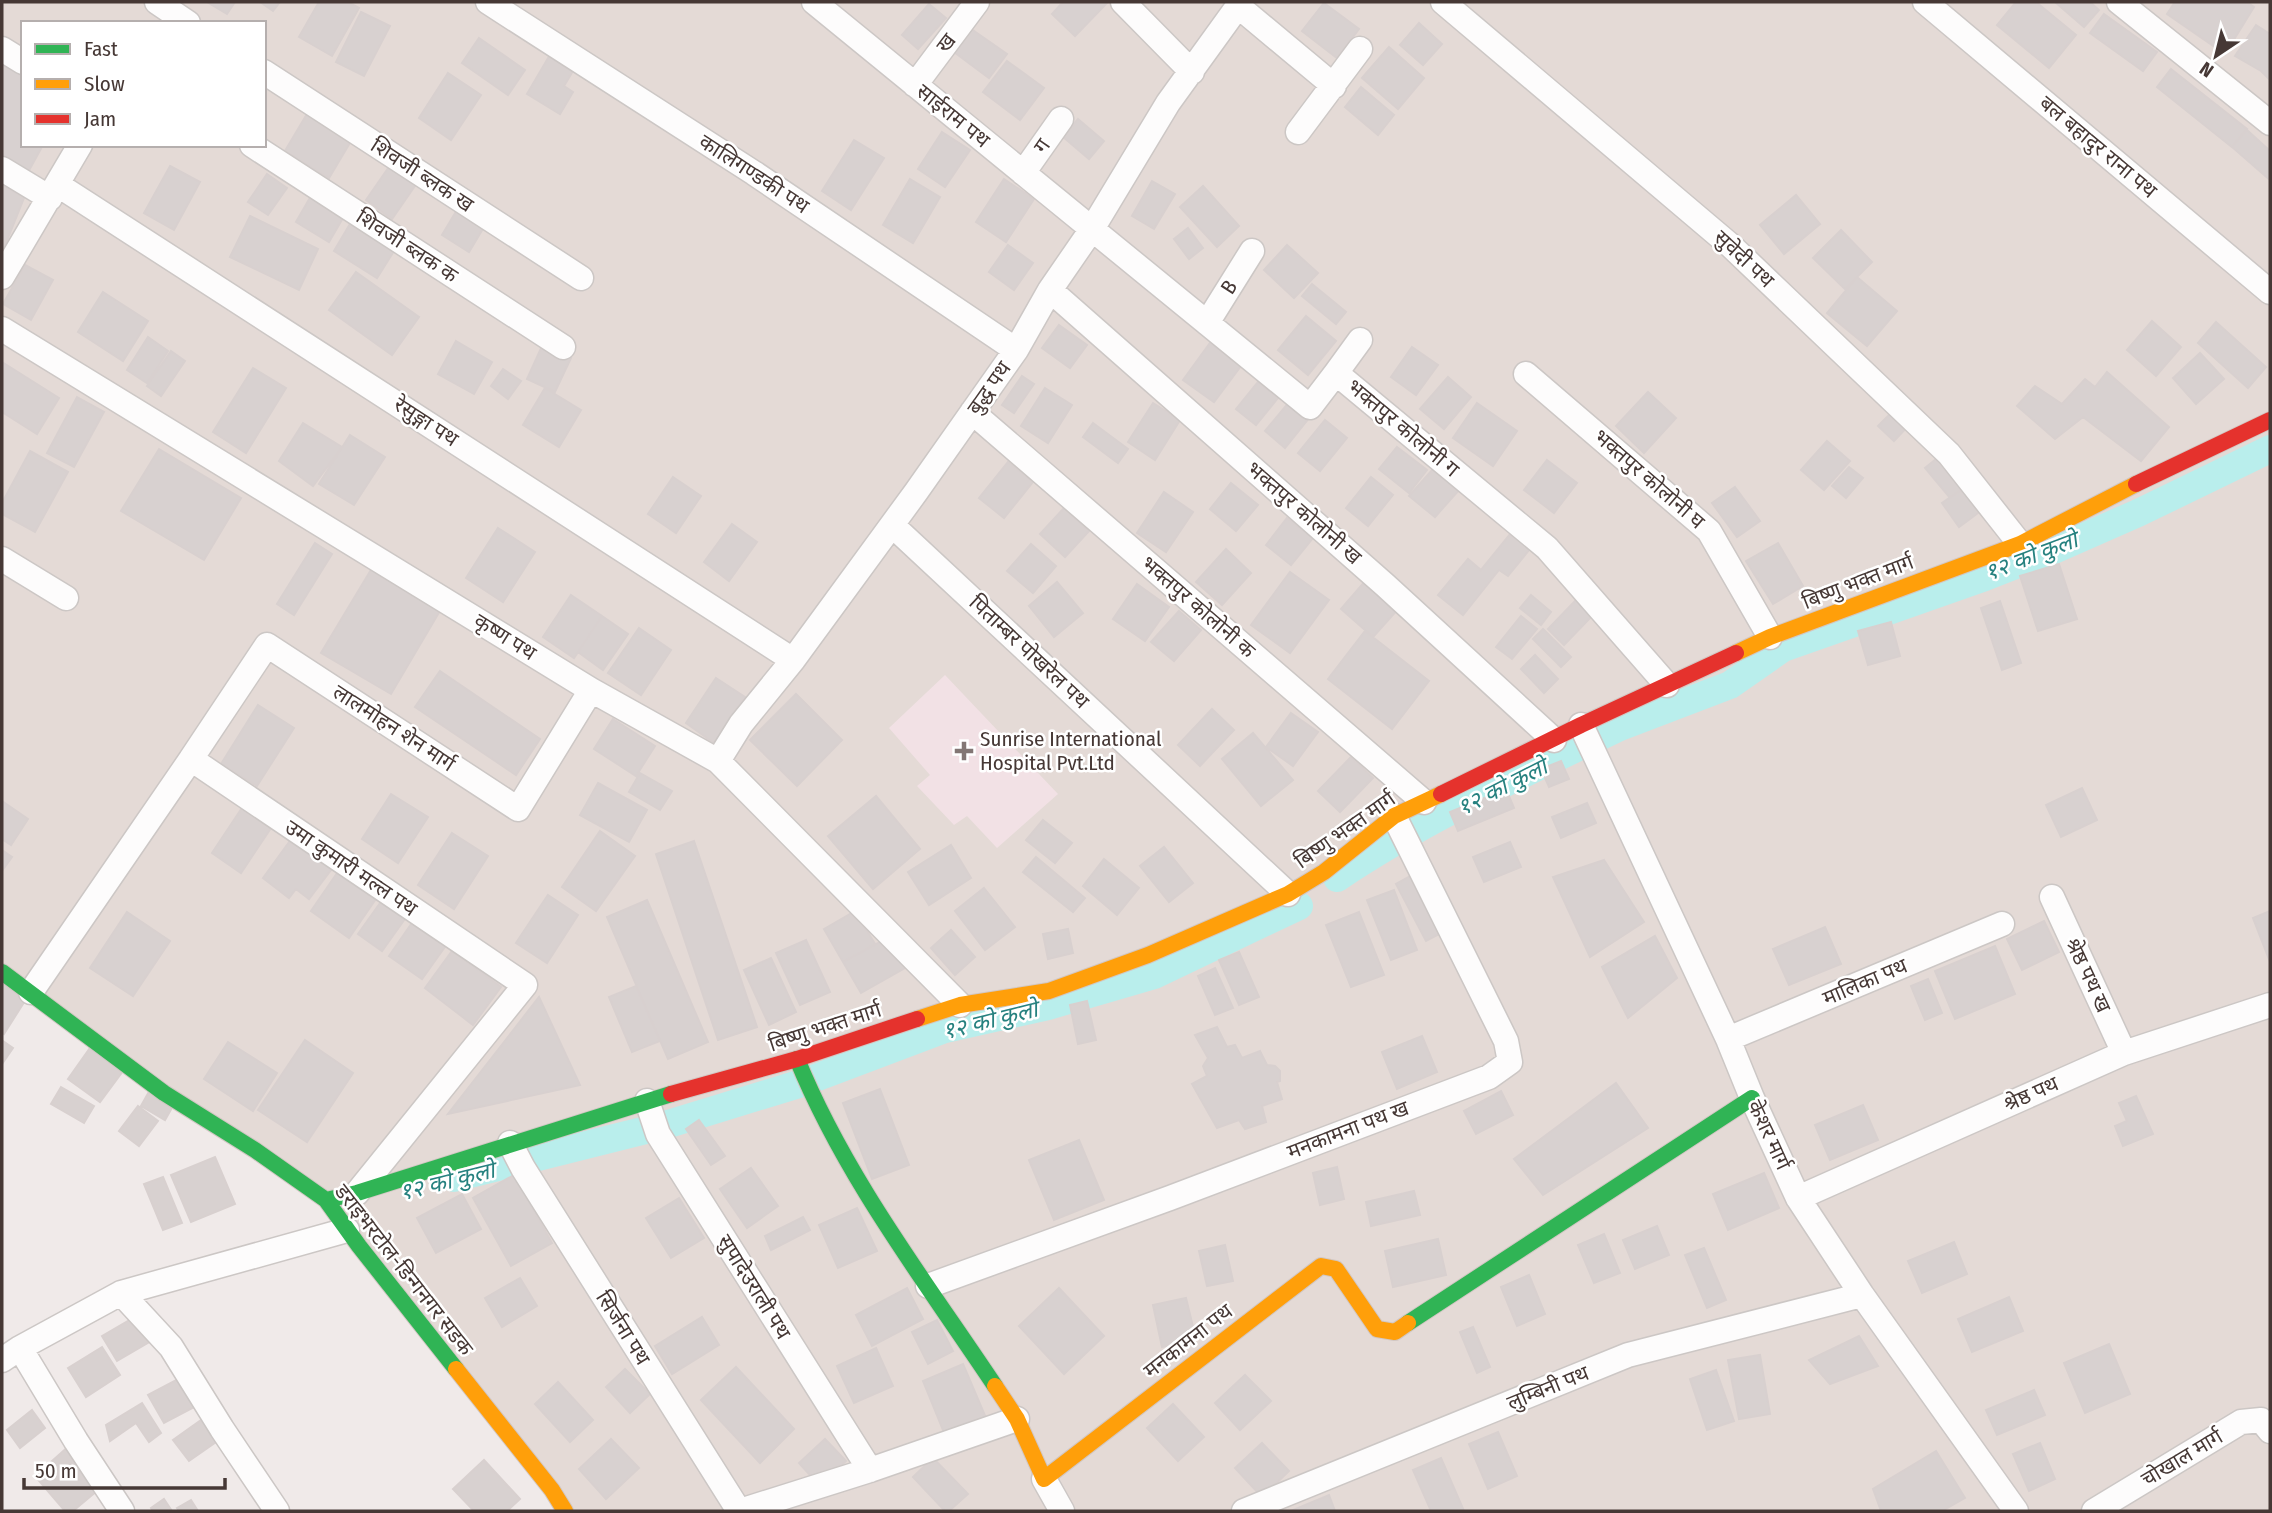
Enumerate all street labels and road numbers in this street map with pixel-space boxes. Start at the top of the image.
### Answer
street label: ख [930,28,962,58]
street label: साईराम पथ [911,79,995,154]
street label: बल बहादुर राना पथ [2033,90,2163,205]
street label: कालिगण्डकी पथ [694,129,814,220]
street label: शिवजी ब्लक ख [366,132,479,218]
street label: ग [1028,133,1057,158]
street label: शिवजी ब्लक क [351,203,463,289]
street label: सुवेदी पथ [1709,225,1780,294]
street label: B [1215,275,1243,299]
street label: बुद्ध पथ [961,356,1017,420]
street label: भक्तपुर कोलोनी ग [1342,374,1465,483]
street label: रेसुङ्गा पथ [388,391,464,453]
street label: भक्तपुर कोलोनी घ [1588,424,1710,535]
street label: भक्तपुर कोलोनी ख [1241,456,1367,571]
street label: बिष्णु भक्त मार्ग [1799,548,1918,615]
street label: भक्तपुर कोलोनी क [1136,550,1261,664]
street label: पिताम्बर पोखरेल पथ [964,590,1095,715]
street label: कृष्ण पथ [469,608,541,666]
street label: लालमोहन शेन मार्ग [328,679,461,778]
street label: बिष्णु भक्त मार्ग [1290,785,1401,874]
street label: उमा कुमारी मल्ल पथ [280,814,423,922]
street label: श्रेष्ठ पथ ख [2059,933,2117,1017]
street label: मालिका पथ [1819,952,1912,1011]
street label: बिष्णु भक्त मार्ग [765,996,886,1057]
street label: श्रेष्ठ पथ [1999,1070,2063,1118]
street label: मनकामना पथ ख [1284,1095,1413,1165]
street label: केशर मार्ग [1742,1096,1797,1175]
street label: डराइभरटोल-डिन्गनगर सडक [328,1178,479,1361]
street label: सुपादेउराली पथ [712,1230,797,1345]
street label: सिर्जना पथ [590,1286,656,1370]
street label: मनकामना पथ [1138,1298,1238,1384]
street label: लुम्बिनी पथ [1503,1360,1593,1416]
street label: चोखाल मार्ग [2137,1423,2228,1492]

